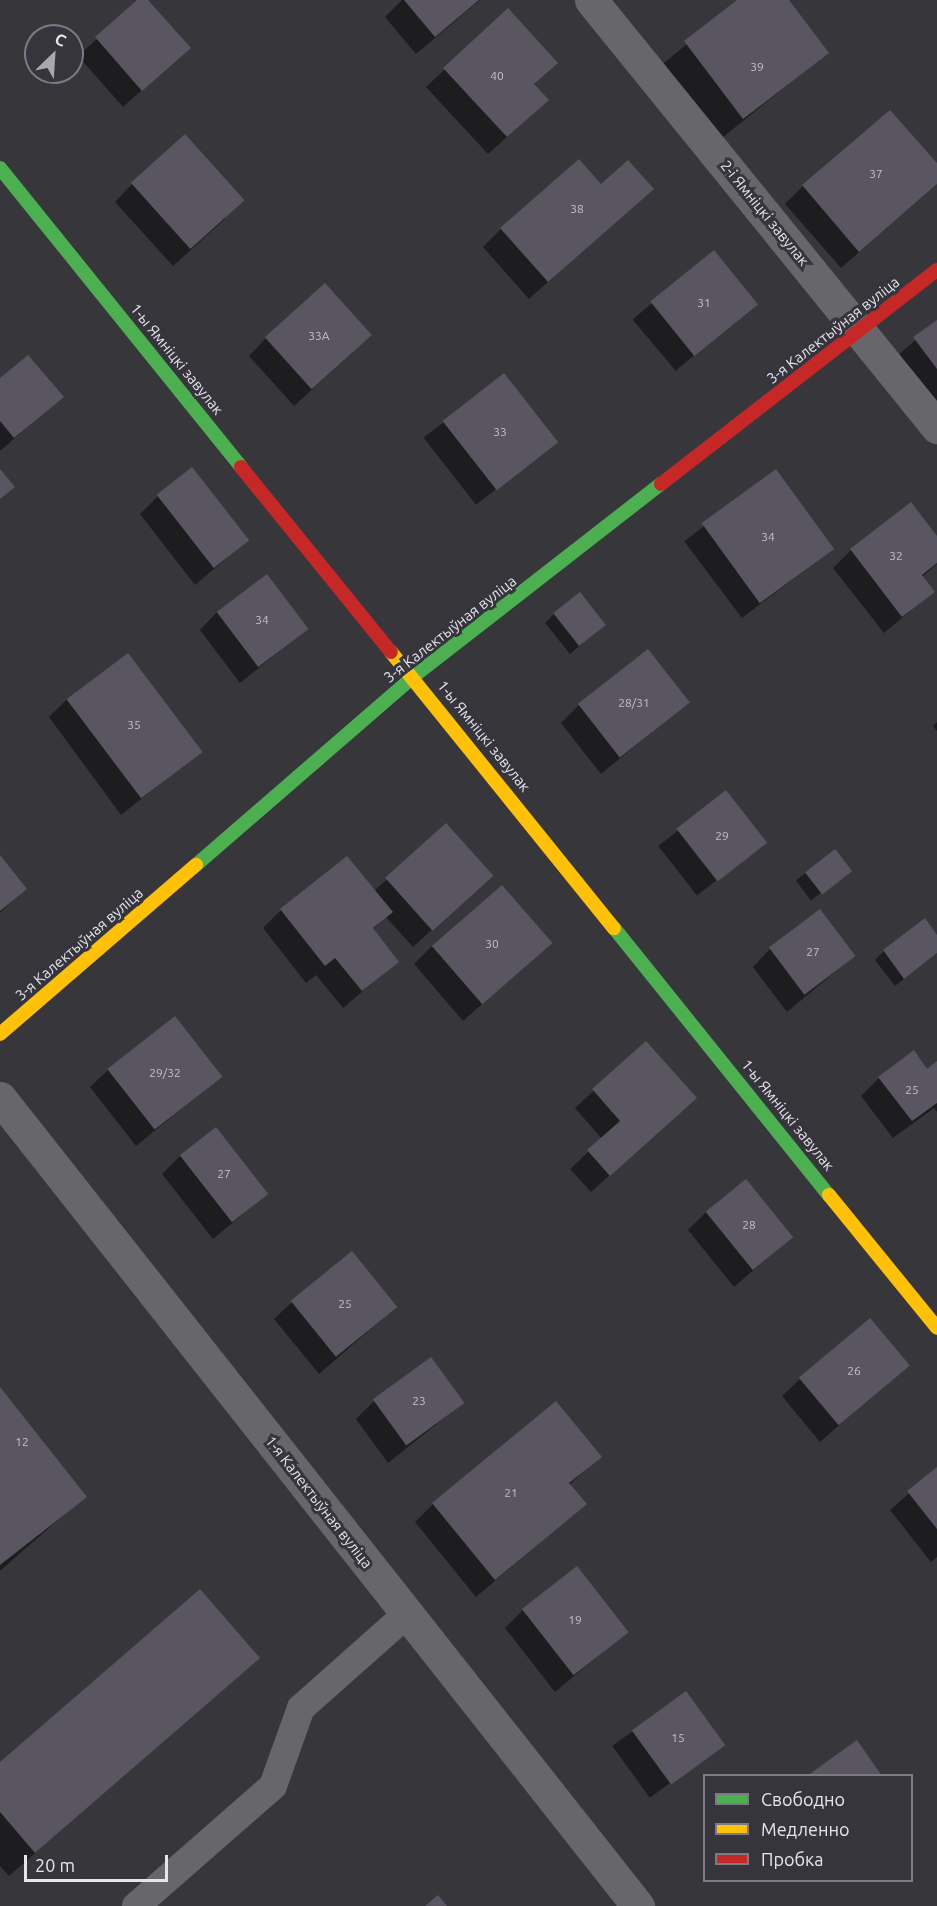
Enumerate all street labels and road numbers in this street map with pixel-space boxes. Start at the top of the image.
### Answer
street label: 2-і Ямніцкі завулак [717,157,813,269]
street label: 3-я Калектыўная вуліца [763,273,903,387]
street label: 1-ы Ямніцкі завулак [127,300,227,418]
street label: 3-я Калектыўная вуліца [380,572,520,686]
street label: 1-ы Ямніцкі завулак [434,677,534,795]
street label: 3-я Калектыўная вуліца [12,884,146,1004]
street label: 1-ы Ямніцкі завулак [738,1056,838,1174]
street label: 1-я Калектыўная вуліца [262,1432,376,1572]

